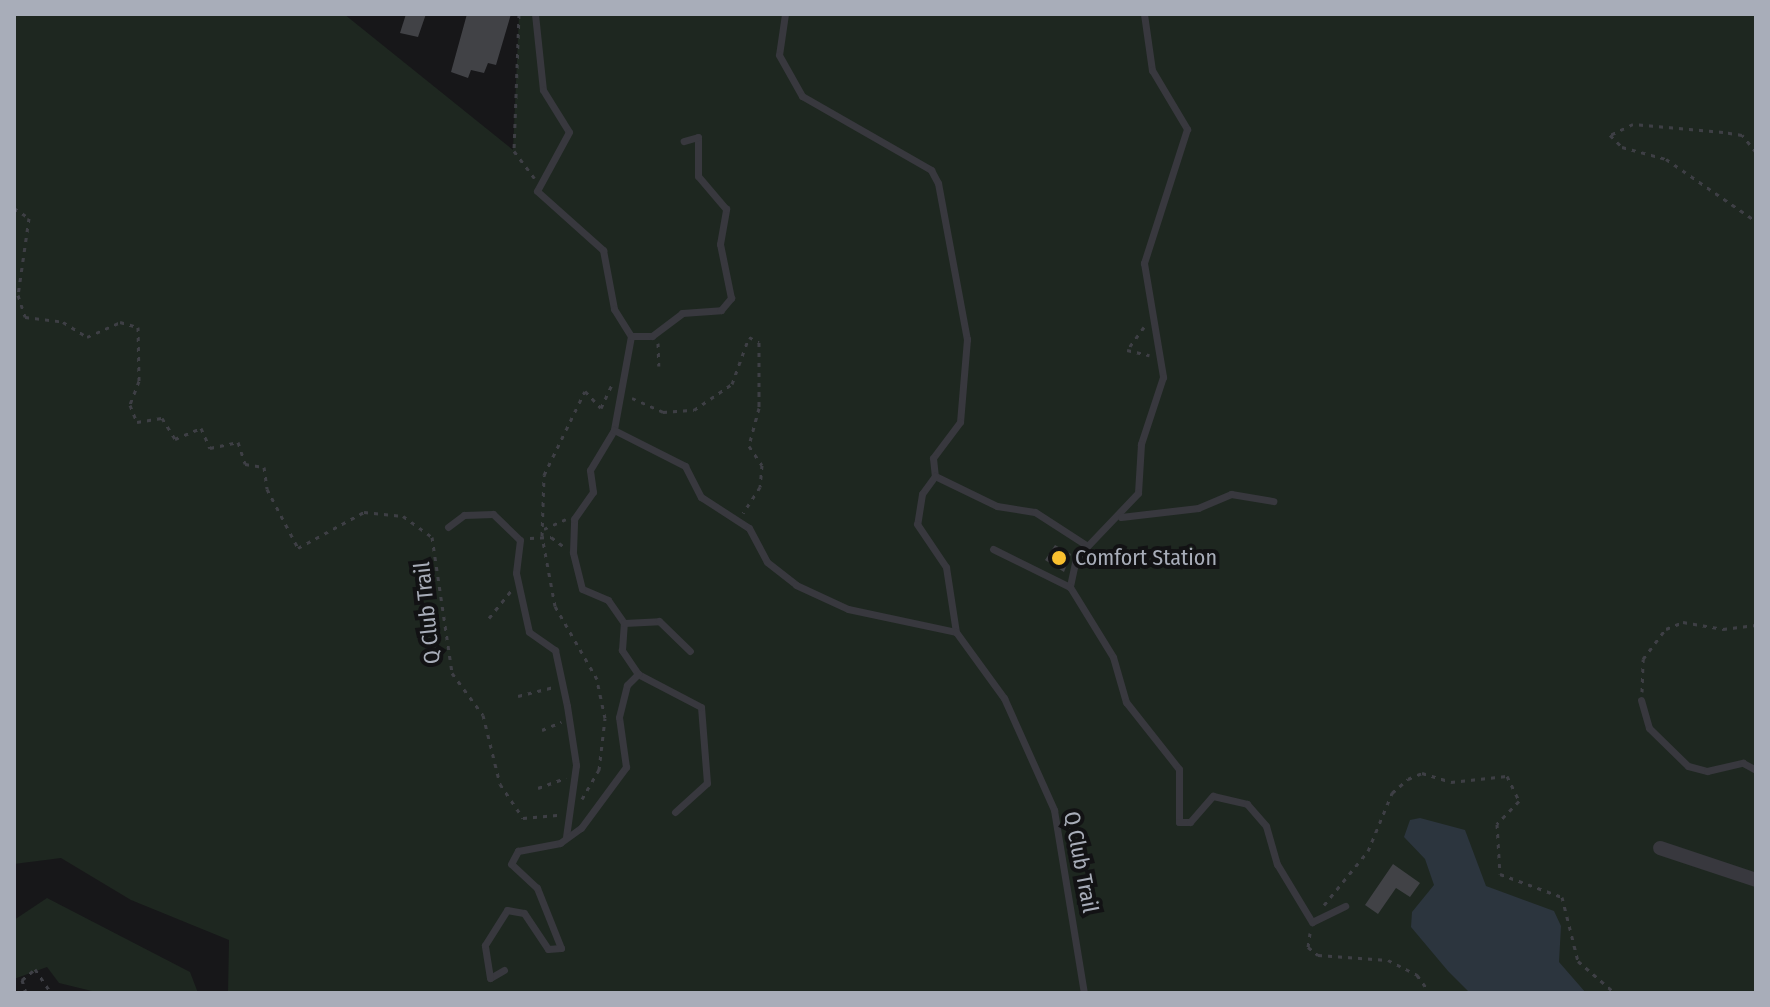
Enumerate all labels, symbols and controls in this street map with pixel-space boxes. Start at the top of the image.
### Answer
place label: Comfort Station [1075,545,1217,571]
marker: Comfort Station [1050,549,1068,567]
street label: Q Club Trail [409,561,445,665]
street label: Q Club Trail [1058,809,1104,915]

